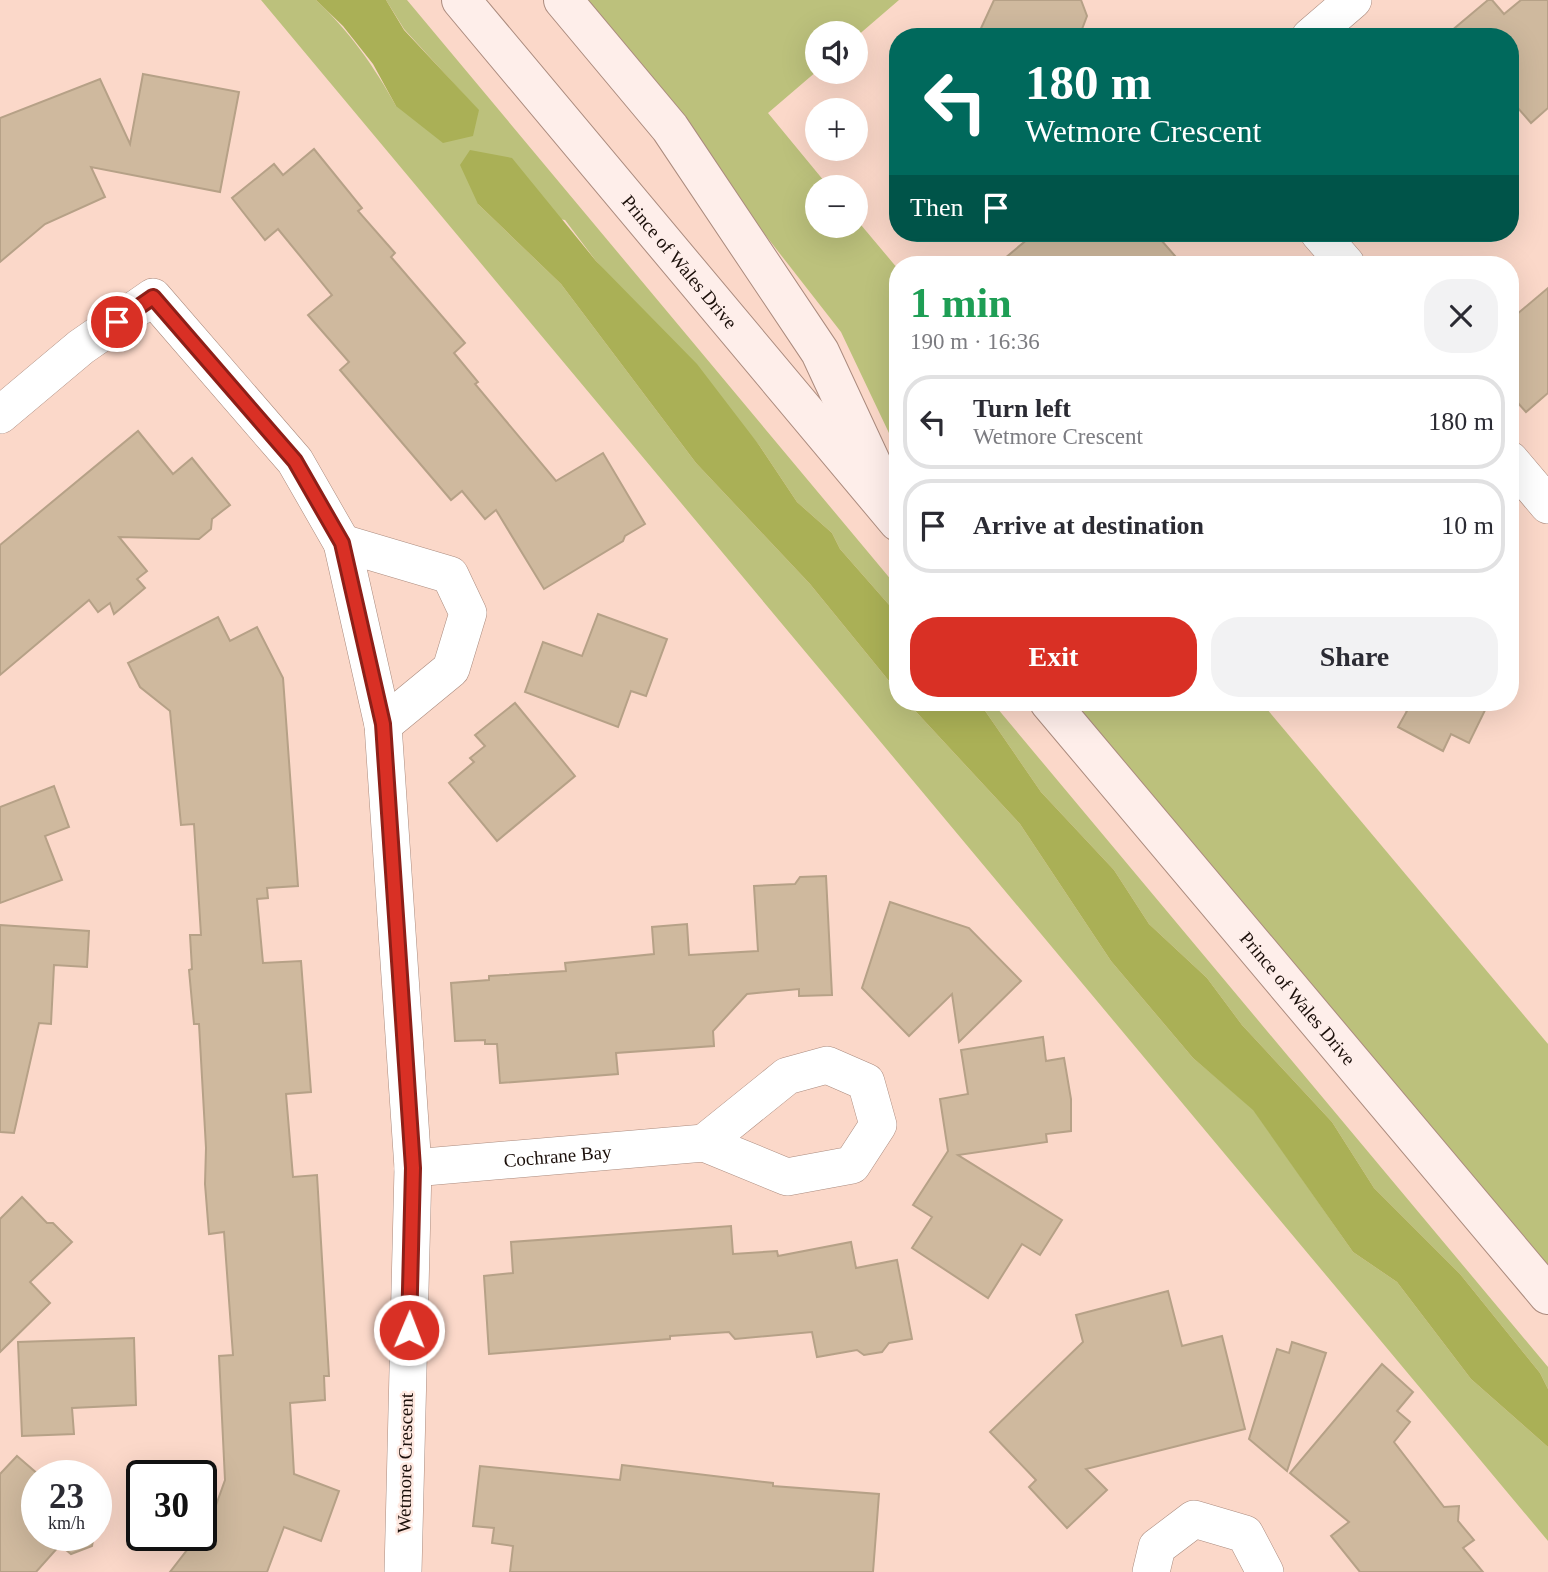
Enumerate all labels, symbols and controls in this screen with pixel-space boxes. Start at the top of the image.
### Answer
map controls [805,21,868,238]
button: sound [805,21,868,84]
text: 180 m [1025,55,1152,110]
icon: left [910,56,1001,147]
button: + [805,98,868,161]
text: Wetmore Crescent [1025,113,1261,149]
button: − [805,175,868,238]
icon: arrive [977,189,1015,227]
street label: Prince of Wales Drive [618,190,742,332]
text: Then [910,193,963,222]
button: close [1424,279,1498,353]
text: 1 min [910,280,1012,326]
pin [87,292,147,352]
icon: arrive [98,303,136,341]
text: 190 m · 16:36 [910,329,1040,354]
text: Turn left [973,394,1071,423]
icon: left [914,403,952,441]
text: 180 m [1428,407,1494,436]
text: Wetmore Crescent [973,424,1143,449]
icon: arrive [914,507,952,545]
text: Arrive at destination [973,511,1204,540]
text: 10 m [1441,511,1494,540]
button: Exit [910,617,1197,697]
button: Share [1211,617,1498,697]
street label: Prince of Wales Drive [1236,927,1360,1069]
street label: Cochrane Bay [503,1140,613,1171]
position arrow [372,1293,446,1367]
street label: Wetmore Crescent [393,1392,417,1533]
speed limit sign: 30 [126,1460,217,1551]
text: 23 [49,1477,84,1516]
text: km/h [48,1513,85,1533]

